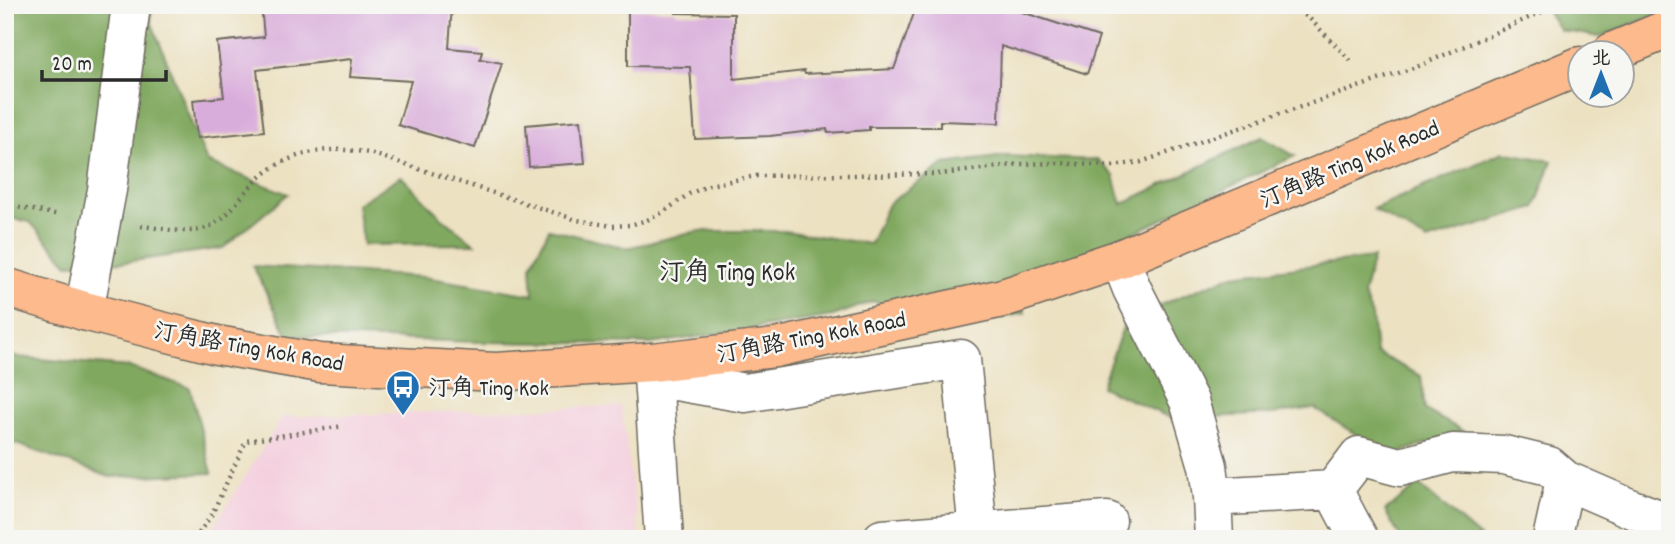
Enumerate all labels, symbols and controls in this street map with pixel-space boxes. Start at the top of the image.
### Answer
scale bar [42,38,166,82]
north arrow [1566,38,1636,108]
text: 北 [1591,47,1611,74]
text: 20 m [52,51,92,81]
street label: 汀角路 Ting Kok Road [1255,113,1445,219]
district label: 汀角 Ting Kok [659,256,795,293]
street label: 汀角路 Ting Kok Road [714,305,909,374]
street label: 汀角路 Ting Kok Road [151,317,346,382]
bus stop icon: 汀角 Ting Kok [384,368,422,417]
place label: 汀角 Ting Kok [428,374,549,407]

